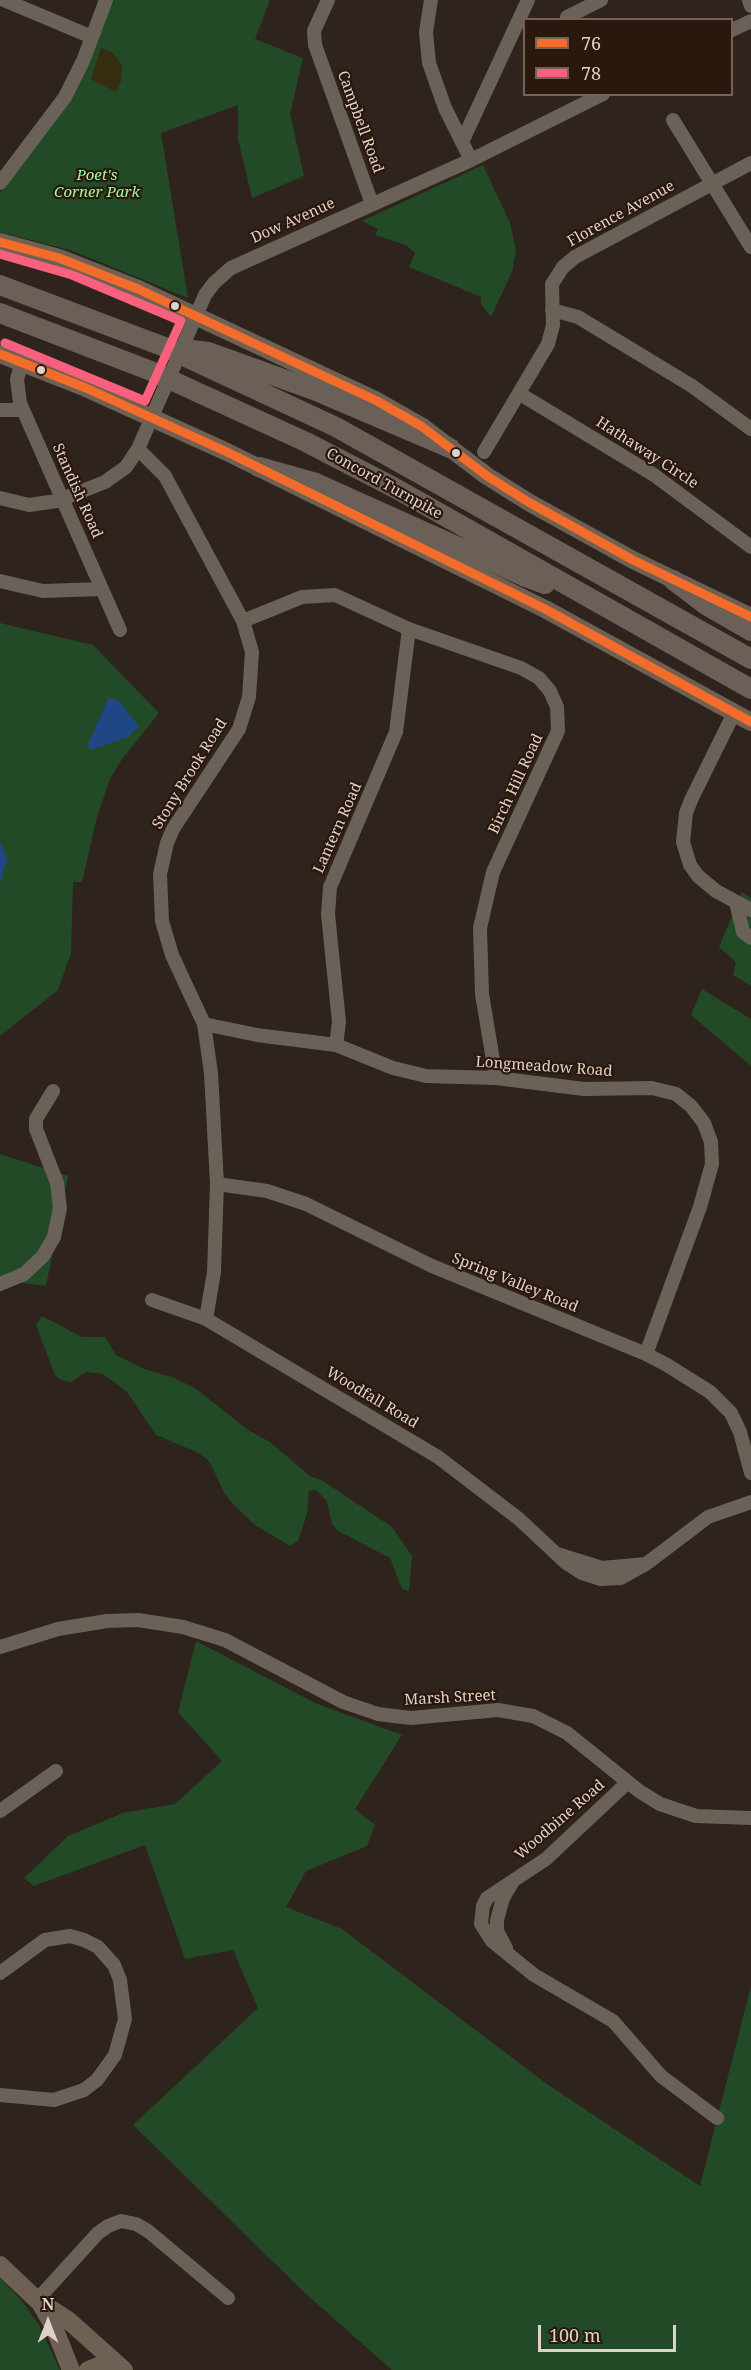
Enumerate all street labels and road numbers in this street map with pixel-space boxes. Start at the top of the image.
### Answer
street label: Campbell Road [333,68,387,176]
street label: Florence Avenue [564,177,678,251]
street label: Dow Avenue [248,194,338,248]
street label: Hathaway Circle [593,413,701,493]
street label: Standish Road [48,441,106,541]
street label: Concord Turnpike [323,445,445,523]
street label: Stony Brook Road [149,715,231,833]
street label: Birch Hill Road [485,731,547,837]
street label: Lantern Road [310,780,366,876]
street label: Longmeadow Road [475,1053,613,1081]
street label: Spring Valley Road [449,1249,581,1317]
street label: Woodfall Road [323,1363,421,1433]
street label: Marsh Street [404,1687,496,1709]
street label: Woodbine Road [511,1776,609,1864]

